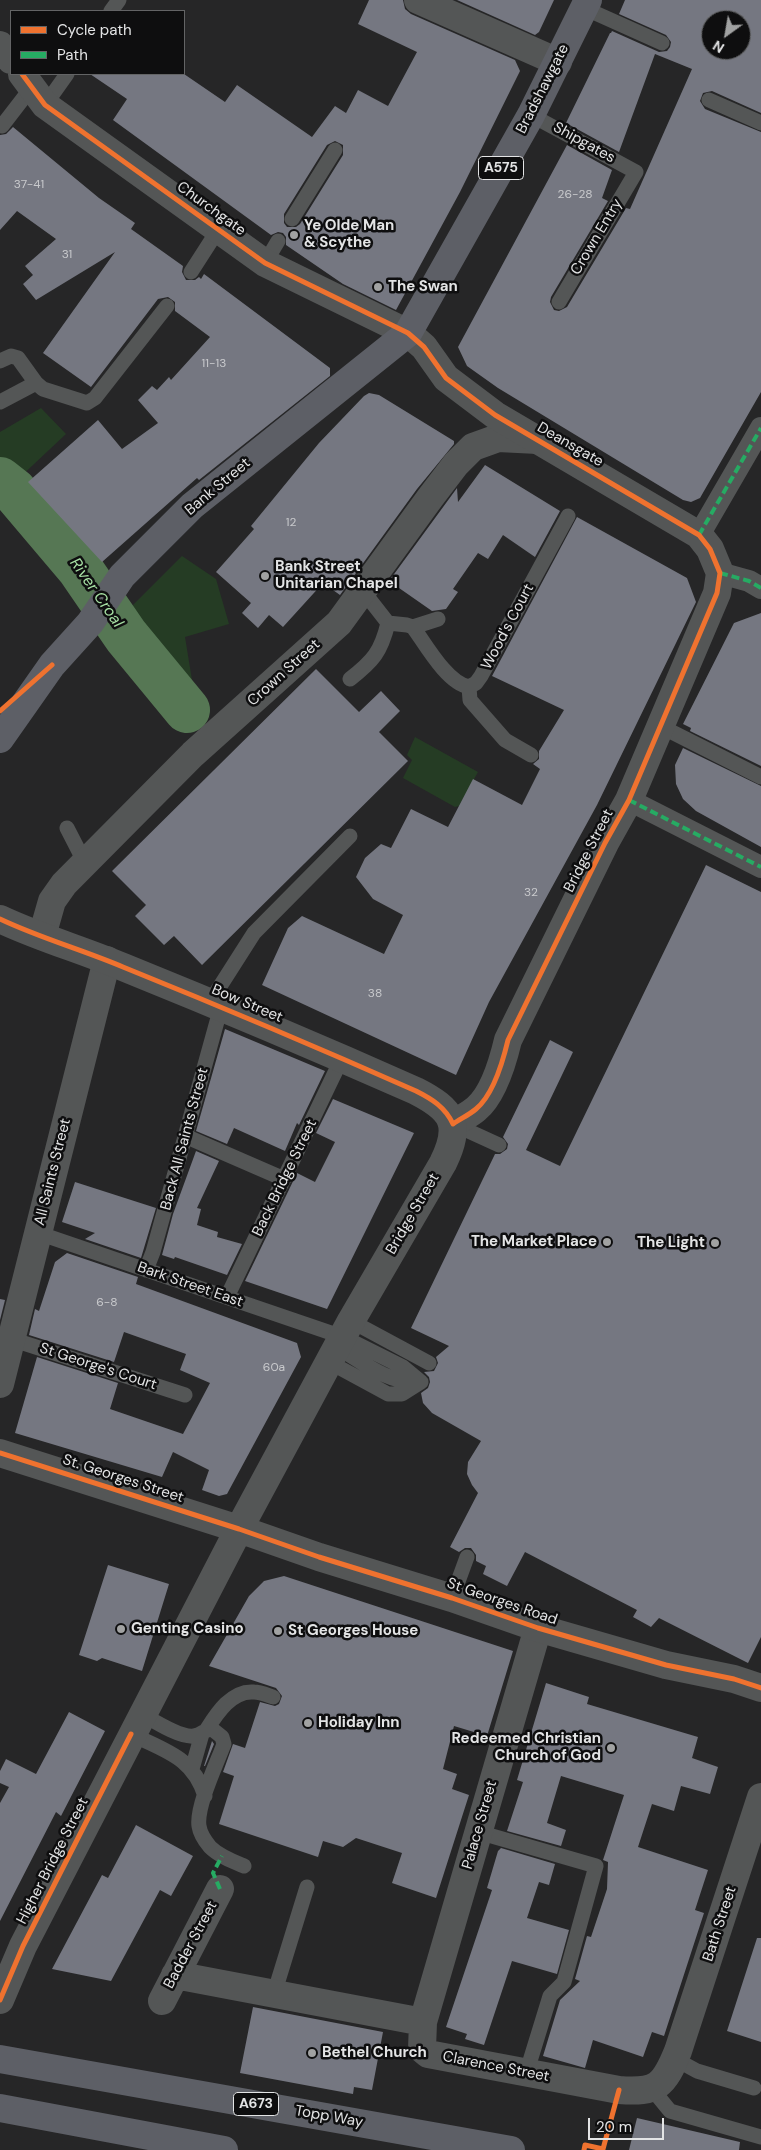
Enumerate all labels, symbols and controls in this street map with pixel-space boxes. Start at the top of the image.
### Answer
legend [10,10,185,75]
north arrow [701,10,751,60]
text: Cycle path [57,20,132,40]
text: N [709,37,728,57]
street label: Bradshawgate [513,41,573,137]
text: Path [57,45,88,65]
street label: Shipgates [550,119,618,167]
road number: A575 [478,156,524,180]
house number: 37-41 [14,178,44,192]
street label: Churchgate [173,178,249,240]
house number: 26-28 [558,188,592,202]
street label: Crown Entry [567,196,627,278]
place label: Ye Olde Man & Scythe [304,217,394,252]
marker: Ye Olde Man & Scythe [288,229,300,241]
house number: 31 [62,248,72,262]
place label: The Swan [388,278,458,296]
marker: The Swan [372,281,384,293]
house number: 11-13 [202,357,226,371]
street label: Deansgate [534,419,606,471]
street label: Bank Street [182,454,254,520]
house number: 12 [286,516,296,530]
water label: River Croal [65,555,127,631]
place label: Bank Street Unitarian Chapel [275,558,398,593]
marker: Bank Street Unitarian Chapel [259,570,271,582]
street label: Wood's Court [478,581,538,673]
street label: Crown Street [244,636,324,710]
street label: Bridge Street [560,807,618,895]
house number: 32 [524,886,538,900]
street label: Bow Street [209,981,285,1027]
house number: 38 [368,987,382,1001]
street label: Back All Saints Street [157,1066,213,1212]
street label: All Saints Street [31,1117,75,1227]
street label: Back Bridge Street [249,1117,321,1239]
street label: Bridge Street [383,1170,443,1258]
place label: The Market Place [471,1233,597,1251]
place label: The Light [637,1234,705,1252]
marker: The Market Place [601,1236,613,1248]
marker: The Light [709,1237,721,1249]
street label: Bark Street East [135,1258,245,1312]
house number: 6-8 [96,1296,118,1310]
street label: St George's Court [37,1340,159,1394]
house number: 60a [263,1361,285,1375]
street label: St. Georges Street [60,1451,186,1507]
street label: St Georges Road [444,1575,560,1629]
place label: Genting Casino [131,1620,244,1638]
place label: St Georges House [288,1622,418,1640]
marker: Genting Casino [115,1623,127,1635]
marker: St Georges House [272,1625,284,1637]
place label: Holiday Inn [318,1714,399,1732]
marker: Holiday Inn [302,1717,314,1729]
place label: Redeemed Christian Church of God [452,1730,601,1765]
marker: Redeemed Christian Church of God [605,1742,617,1754]
street label: Palace Street [459,1778,501,1872]
street label: Higher Bridge Street [13,1795,93,1927]
street label: Bath Street [699,1884,741,1964]
street label: Badder Street [160,1898,222,1992]
place label: Bethel Church [322,2044,427,2062]
marker: Bethel Church [306,2047,318,2059]
street label: Clarence Street [441,2048,551,2086]
road number: A673 [234,2092,278,2116]
street label: Topp Way [294,2102,364,2132]
scale bar [591,2108,667,2140]
text: 20 m [596,2117,632,2137]

